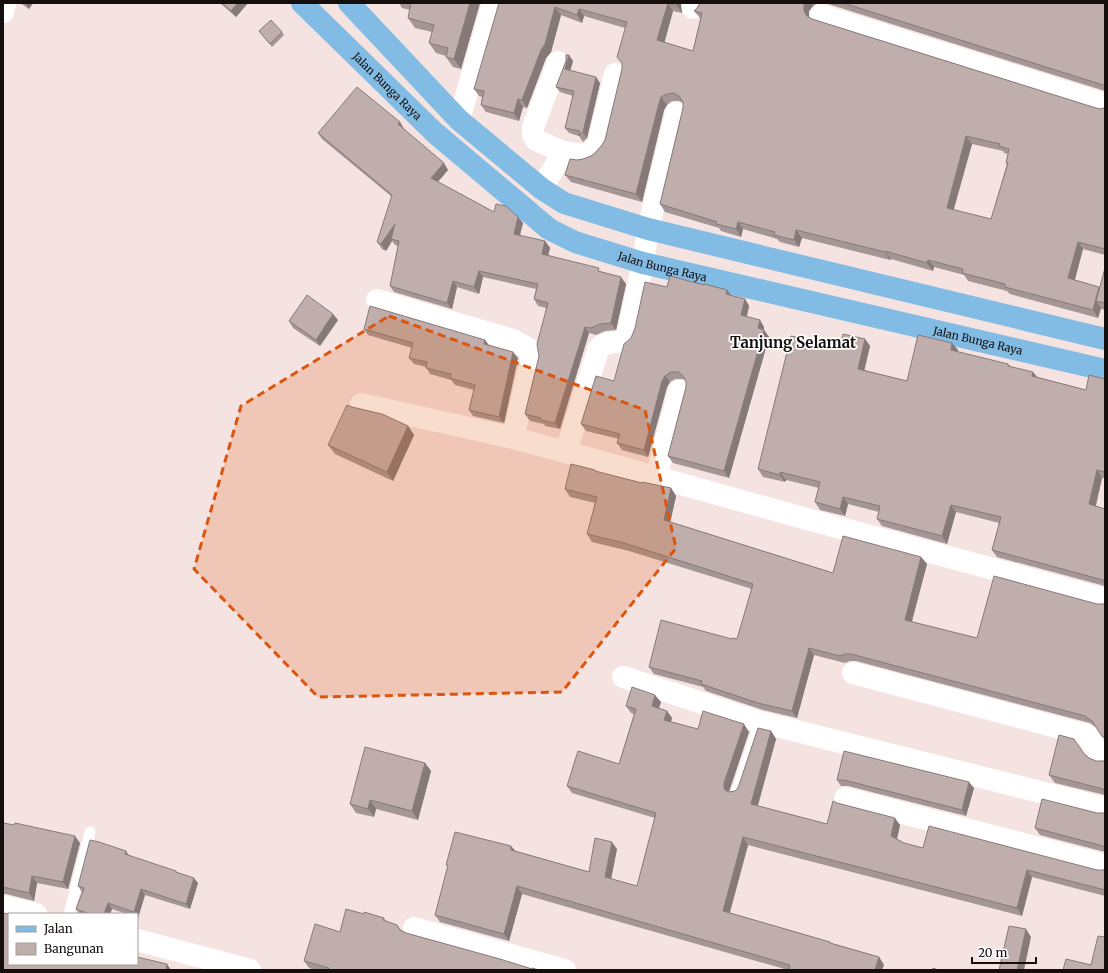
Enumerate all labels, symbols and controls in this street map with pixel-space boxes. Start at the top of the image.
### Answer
street label: Jalan Bunga Raya [349,49,425,123]
street label: Jalan Bunga Raya [615,248,708,285]
street label: Jalan Bunga Raya [931,323,1024,358]
district label: Tanjung Selamat [730,333,856,352]
legend [8,913,138,965]
text: Jalan [43,921,73,936]
scale bar [972,939,1036,965]
text: Bangunan [44,941,104,956]
text: 20 m [978,945,1007,960]

